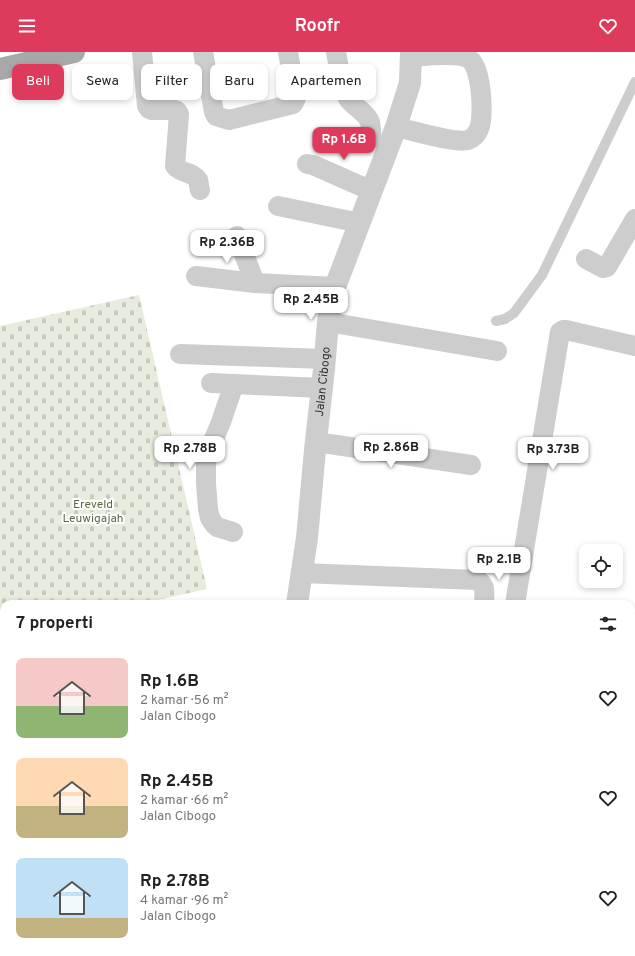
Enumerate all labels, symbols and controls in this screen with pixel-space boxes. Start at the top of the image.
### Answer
icon: menu [16,15,38,37]
text: Roofr [295,15,340,38]
icon: heart [597,15,619,37]
chip: Beli [12,64,64,100]
chip: Sewa [72,64,133,100]
chip: Filter [141,64,202,100]
chip: Baru [210,64,268,100]
chip: Apartemen [276,64,376,100]
pin: Rp 1.6B [307,127,381,161]
text: Rp 1.6B [321,132,367,148]
pin: Rp 2.36B [186,230,268,264]
text: Rp 2.36B [199,235,255,251]
pin: Rp 2.45B [270,287,352,321]
text: Rp 2.45B [283,292,339,308]
street label: Jalan Cibogo [312,346,335,417]
pin: Rp 2.86B [350,435,432,469]
pin: Rp 2.78B [149,436,231,470]
pin: Rp 3.73B [512,437,594,471]
text: Rp 2.86B [363,440,419,456]
text: Rp 2.78B [163,441,217,457]
text: Rp 3.73B [527,442,579,458]
park label: Ereveld Leuwigajah [62,497,124,527]
map controls [579,544,623,588]
button: locate [579,544,623,588]
pin: Rp 2.1B [462,547,536,581]
text: Rp 2.1B [477,552,521,568]
text: 7 properti [16,613,93,635]
icon: filters [597,613,619,635]
text: Rp 1.6B [140,671,199,693]
icon: home [48,674,96,722]
icon: heart [597,687,619,709]
text: 2 kamar · 56 m² [140,693,228,709]
text: Jalan Cibogo [140,709,216,725]
text: Rp 2.45B [140,771,213,793]
icon: home [48,774,96,822]
icon: heart [597,787,619,809]
text: 2 kamar · 66 m² [140,793,228,809]
text: Jalan Cibogo [140,809,216,825]
text: Rp 2.78B [140,871,210,893]
icon: home [48,874,96,922]
icon: heart [597,887,619,909]
text: 4 kamar · 96 m² [140,893,228,909]
text: Jalan Cibogo [140,909,216,925]

